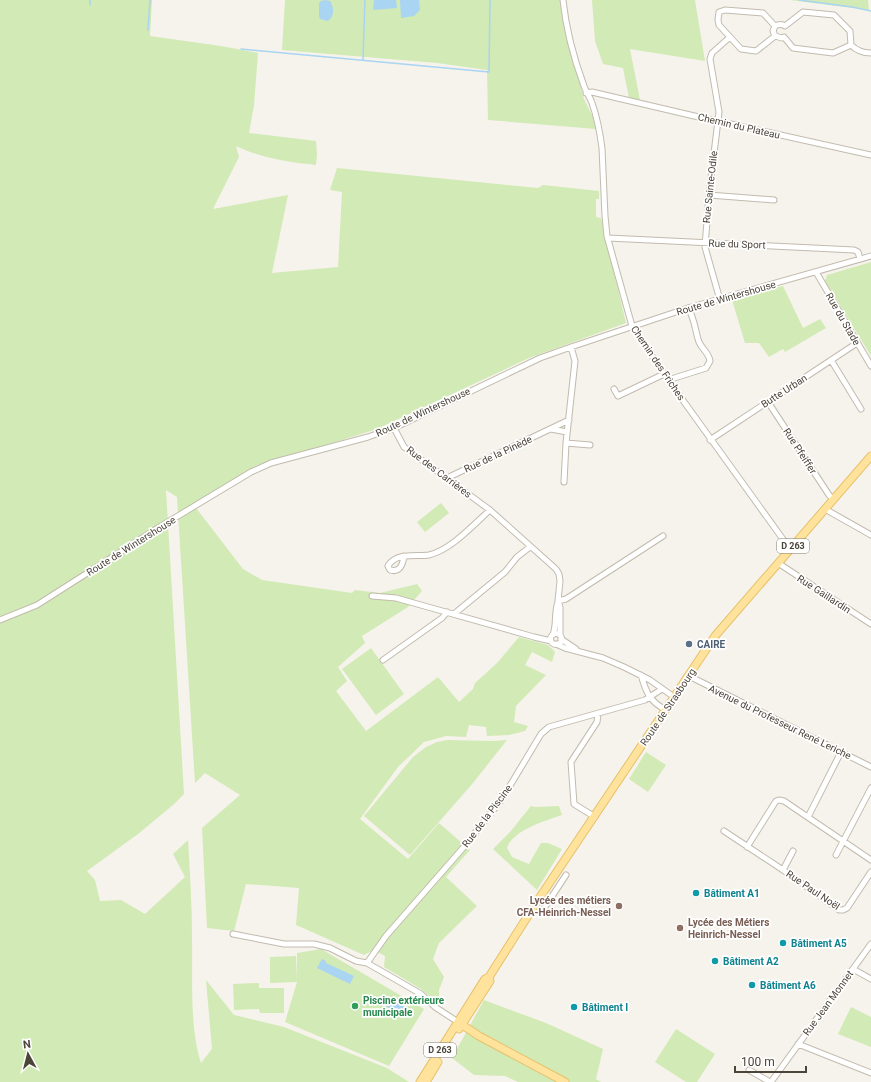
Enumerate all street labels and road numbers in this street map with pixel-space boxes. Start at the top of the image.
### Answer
street label: Chemin du Plateau [697,111,781,141]
street label: Rue Sainte-Odile [701,150,719,224]
street label: Rue du Sport [708,238,766,250]
street label: Route de Wintershouse [675,279,777,317]
street label: Rue du Stade [824,291,862,347]
street label: Chemin des Friches [629,324,687,402]
street label: Butte Urban [759,372,809,410]
street label: Route de Wintershouse [374,385,472,439]
street label: Rue Pfeiffer [781,426,819,476]
street label: Rue de la Pinède [462,433,534,475]
street label: Rue des Carrières [404,444,474,500]
street label: Route de Wintershouse [84,514,178,578]
road number: D 263 [777,539,809,553]
street label: Rue Gaillardin [795,573,853,615]
street label: Route de Strasbourg [638,666,698,748]
street label: Avenue du Professeur René Leriche [707,683,853,761]
street label: Rue de la Piscine [460,782,514,850]
street label: Rue Paul Noël [784,868,842,912]
street label: Rue Jean Monnet [801,968,855,1038]
road number: D 263 [424,1043,456,1057]

